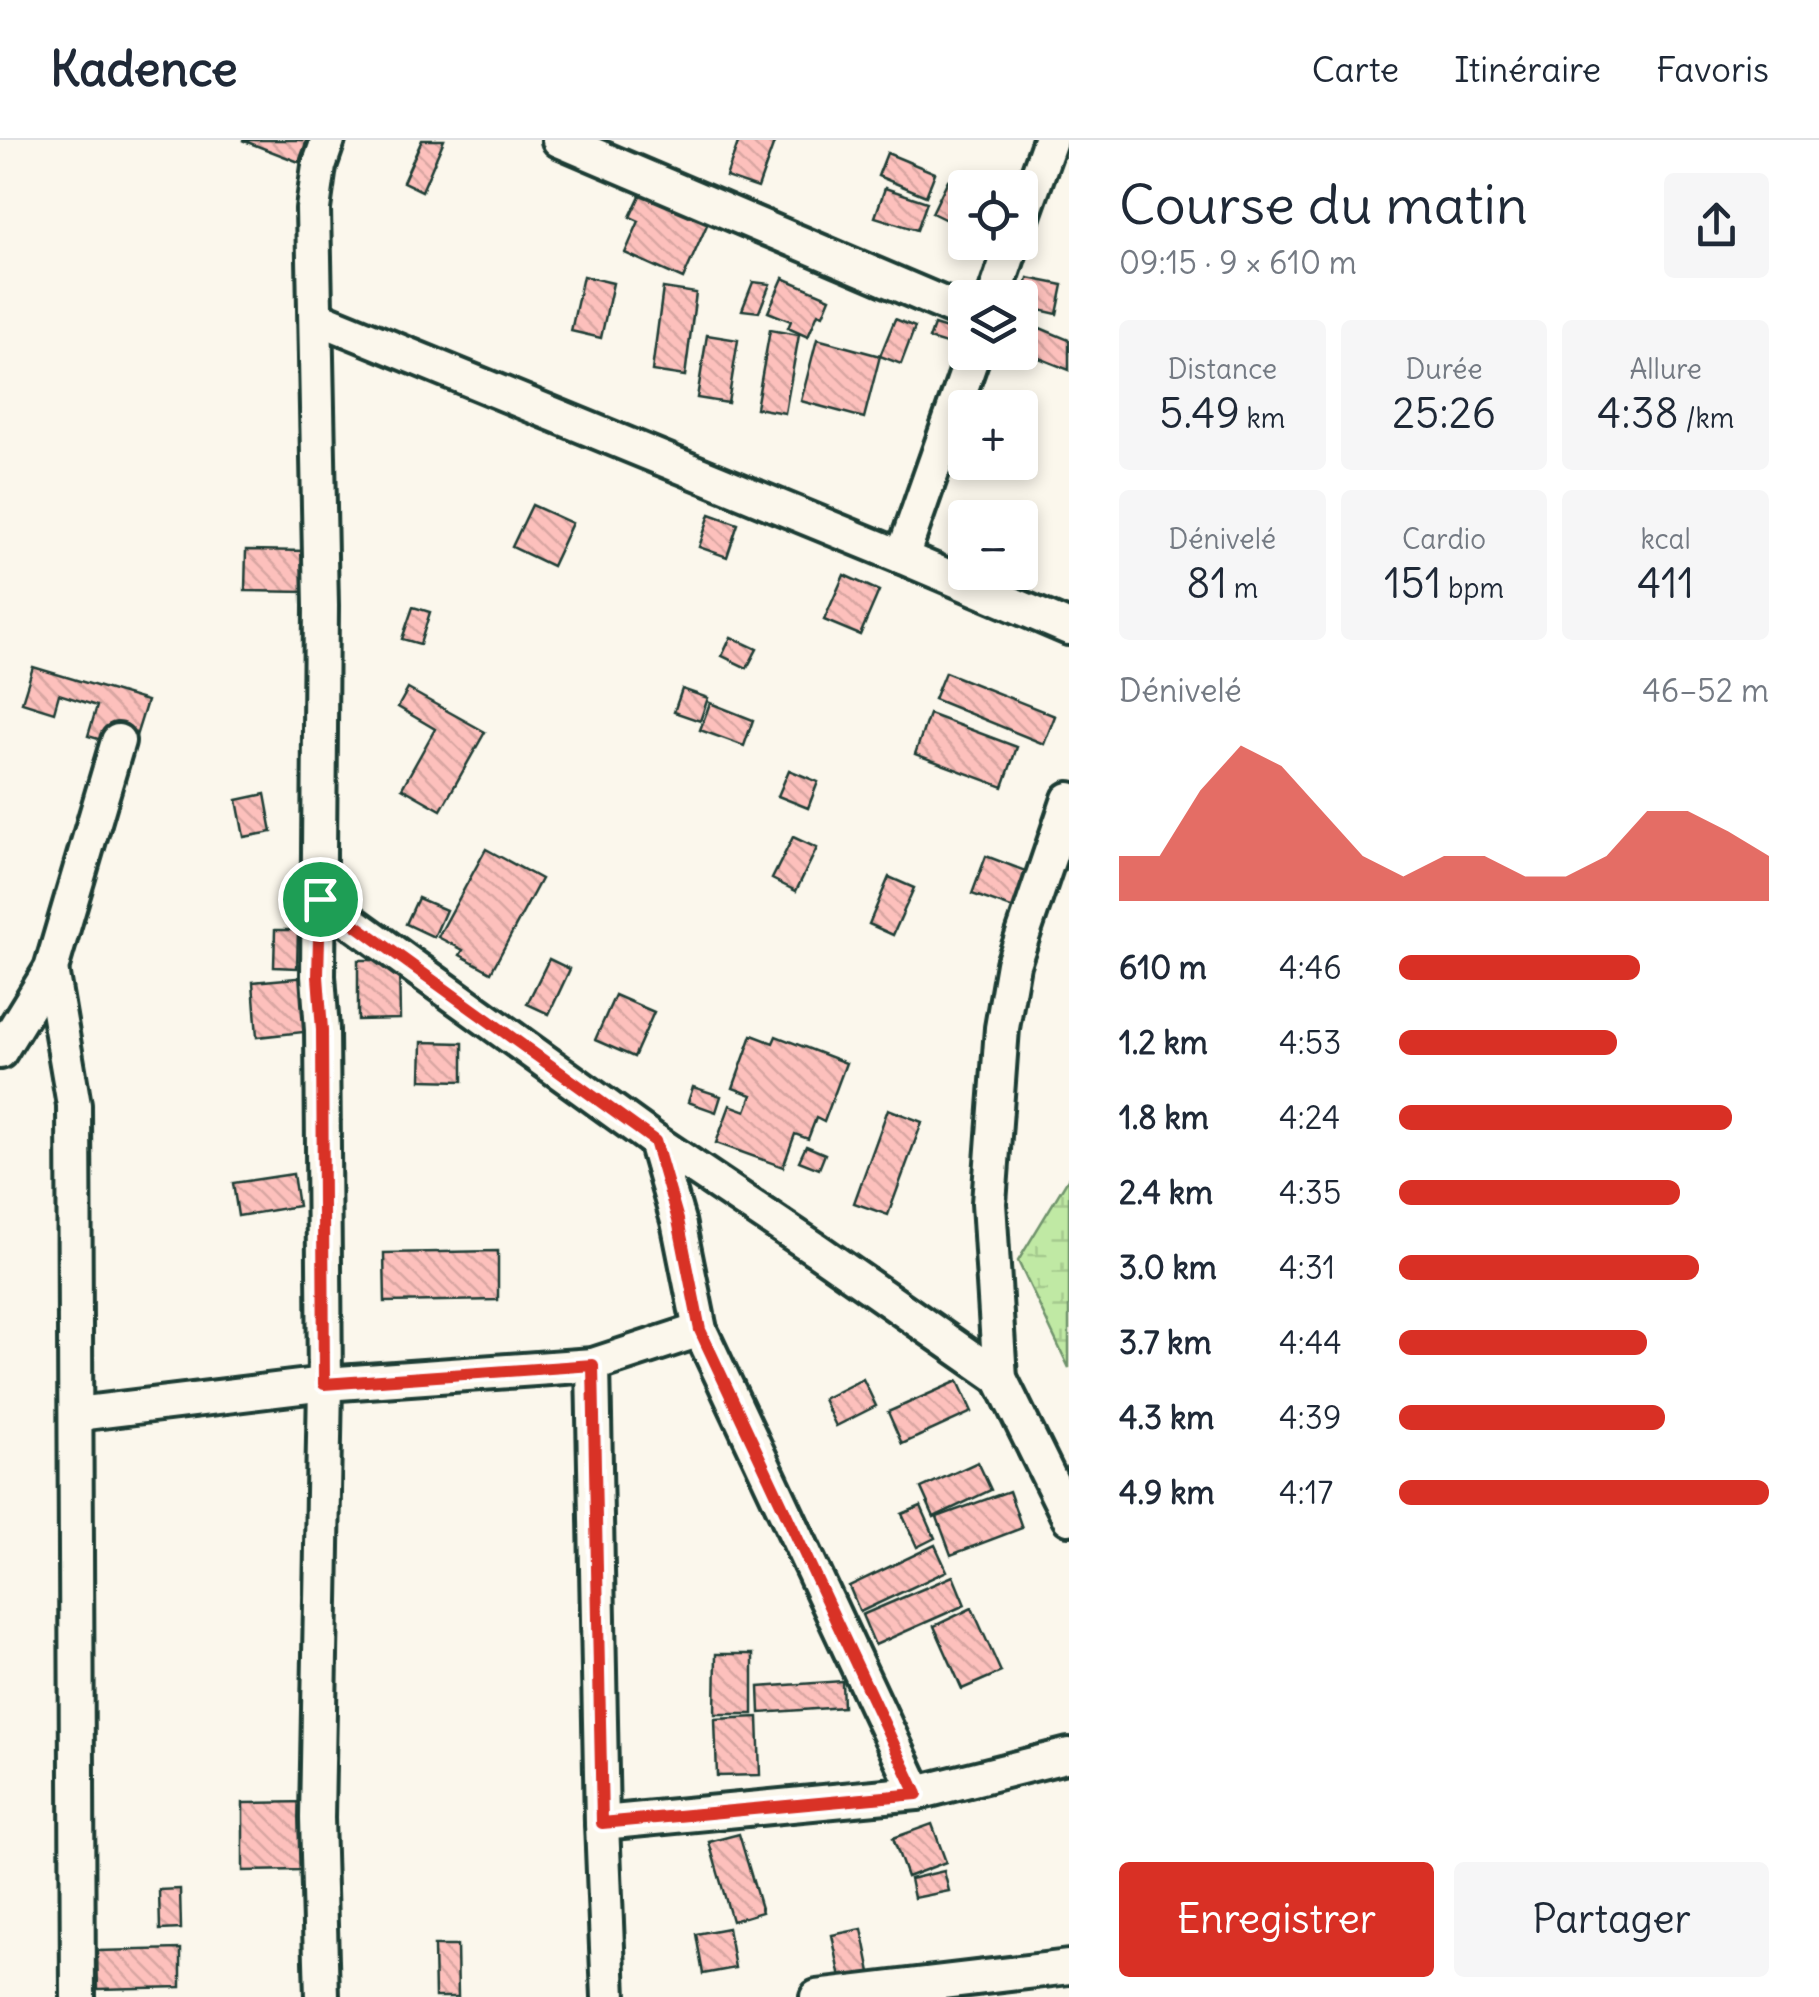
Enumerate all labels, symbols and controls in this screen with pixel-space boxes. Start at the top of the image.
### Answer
text: Kadence [50,39,238,99]
text: Carte [1312,47,1399,91]
text: Itinéraire [1454,47,1601,91]
text: Favoris [1656,47,1769,91]
map controls [948,170,1038,590]
button: locate [948,170,1038,260]
text: Course du matin [1119,170,1528,239]
button: share [1664,173,1769,278]
text: 09:15 · 9 × 610 m [1119,242,1357,283]
button: layers [948,280,1038,370]
text: Distance [1168,351,1277,387]
text: Durée [1406,351,1482,387]
text: Allure [1629,351,1702,387]
text: 5.49 [1159,387,1240,439]
text: 25:26 [1392,387,1496,439]
text: 4:38 [1597,387,1679,439]
button: + [948,390,1038,480]
text: km [1240,400,1285,436]
text: /km [1679,400,1734,436]
button: − [948,500,1038,590]
text: Dénivelé [1169,521,1276,557]
text: Cardio [1402,521,1486,557]
text: kcal [1640,521,1691,557]
text: 81 [1186,557,1227,609]
text: 151 [1384,557,1441,609]
text: 411 [1637,557,1694,609]
text: m [1227,570,1258,606]
text: bpm [1441,570,1504,606]
text: Dénivelé [1119,670,1242,711]
text: 46–52 m [1642,670,1769,711]
pin [278,857,363,942]
icon: arrive [293,872,348,927]
text: 610 m [1119,947,1207,988]
text: 4:46 [1279,947,1342,988]
text: 1.2 km [1119,1022,1208,1063]
text: 4:53 [1279,1022,1341,1063]
text: 1.8 km [1119,1097,1209,1138]
text: 4:24 [1279,1097,1340,1138]
text: 2.4 km [1119,1172,1213,1213]
text: 4:35 [1279,1172,1341,1213]
text: 3.0 km [1119,1247,1217,1288]
text: 4:31 [1279,1247,1335,1288]
text: 3.7 km [1119,1322,1211,1363]
text: 4:44 [1279,1322,1342,1363]
text: 4.3 km [1119,1397,1214,1438]
text: 4:39 [1279,1397,1341,1438]
text: 4.9 km [1119,1472,1215,1513]
text: 4:17 [1279,1472,1333,1513]
button: Enregistrer [1119,1862,1434,1977]
button: Partager [1454,1862,1769,1977]

